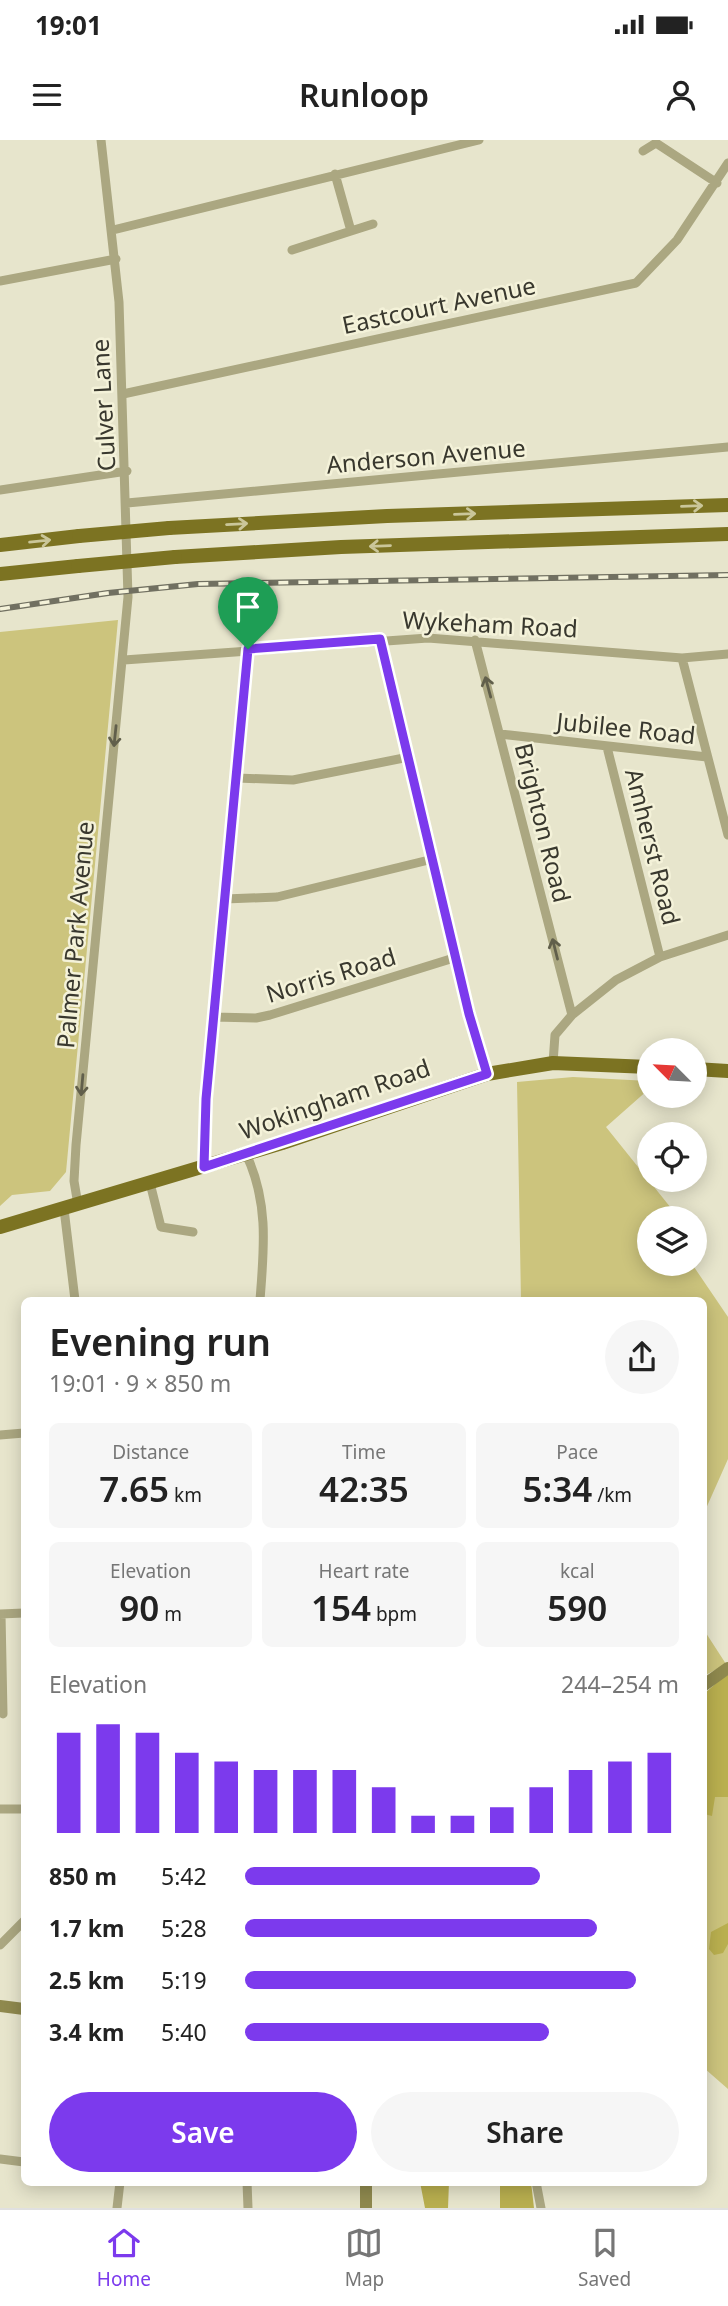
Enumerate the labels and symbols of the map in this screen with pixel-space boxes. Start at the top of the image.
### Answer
street label: Eastcourt Avenue [339,268,538,341]
street label: Culver Lane [83,338,122,472]
street label: Anderson Avenue [325,430,527,481]
one-way arrow [680,500,703,513]
one-way arrow [453,507,476,521]
one-way arrow [226,517,249,530]
one-way arrow [28,534,50,547]
one-way arrow [368,539,391,552]
pin [218,577,278,649]
street label: Wykeham Road [402,602,579,645]
one-way arrow [481,676,494,699]
street label: Jubilee Road [553,704,697,751]
one-way arrow [108,724,121,747]
street label: Brighton Road [508,739,579,906]
street label: Amherst Road [618,765,689,928]
street label: Palmer Park Avenue [48,820,101,1050]
one-way arrow [548,938,561,961]
street label: Norris Road [262,939,400,1010]
north arrow [637,1038,707,1108]
street label: Wokingham Road [235,1050,434,1147]
one-way arrow [75,1073,88,1096]

